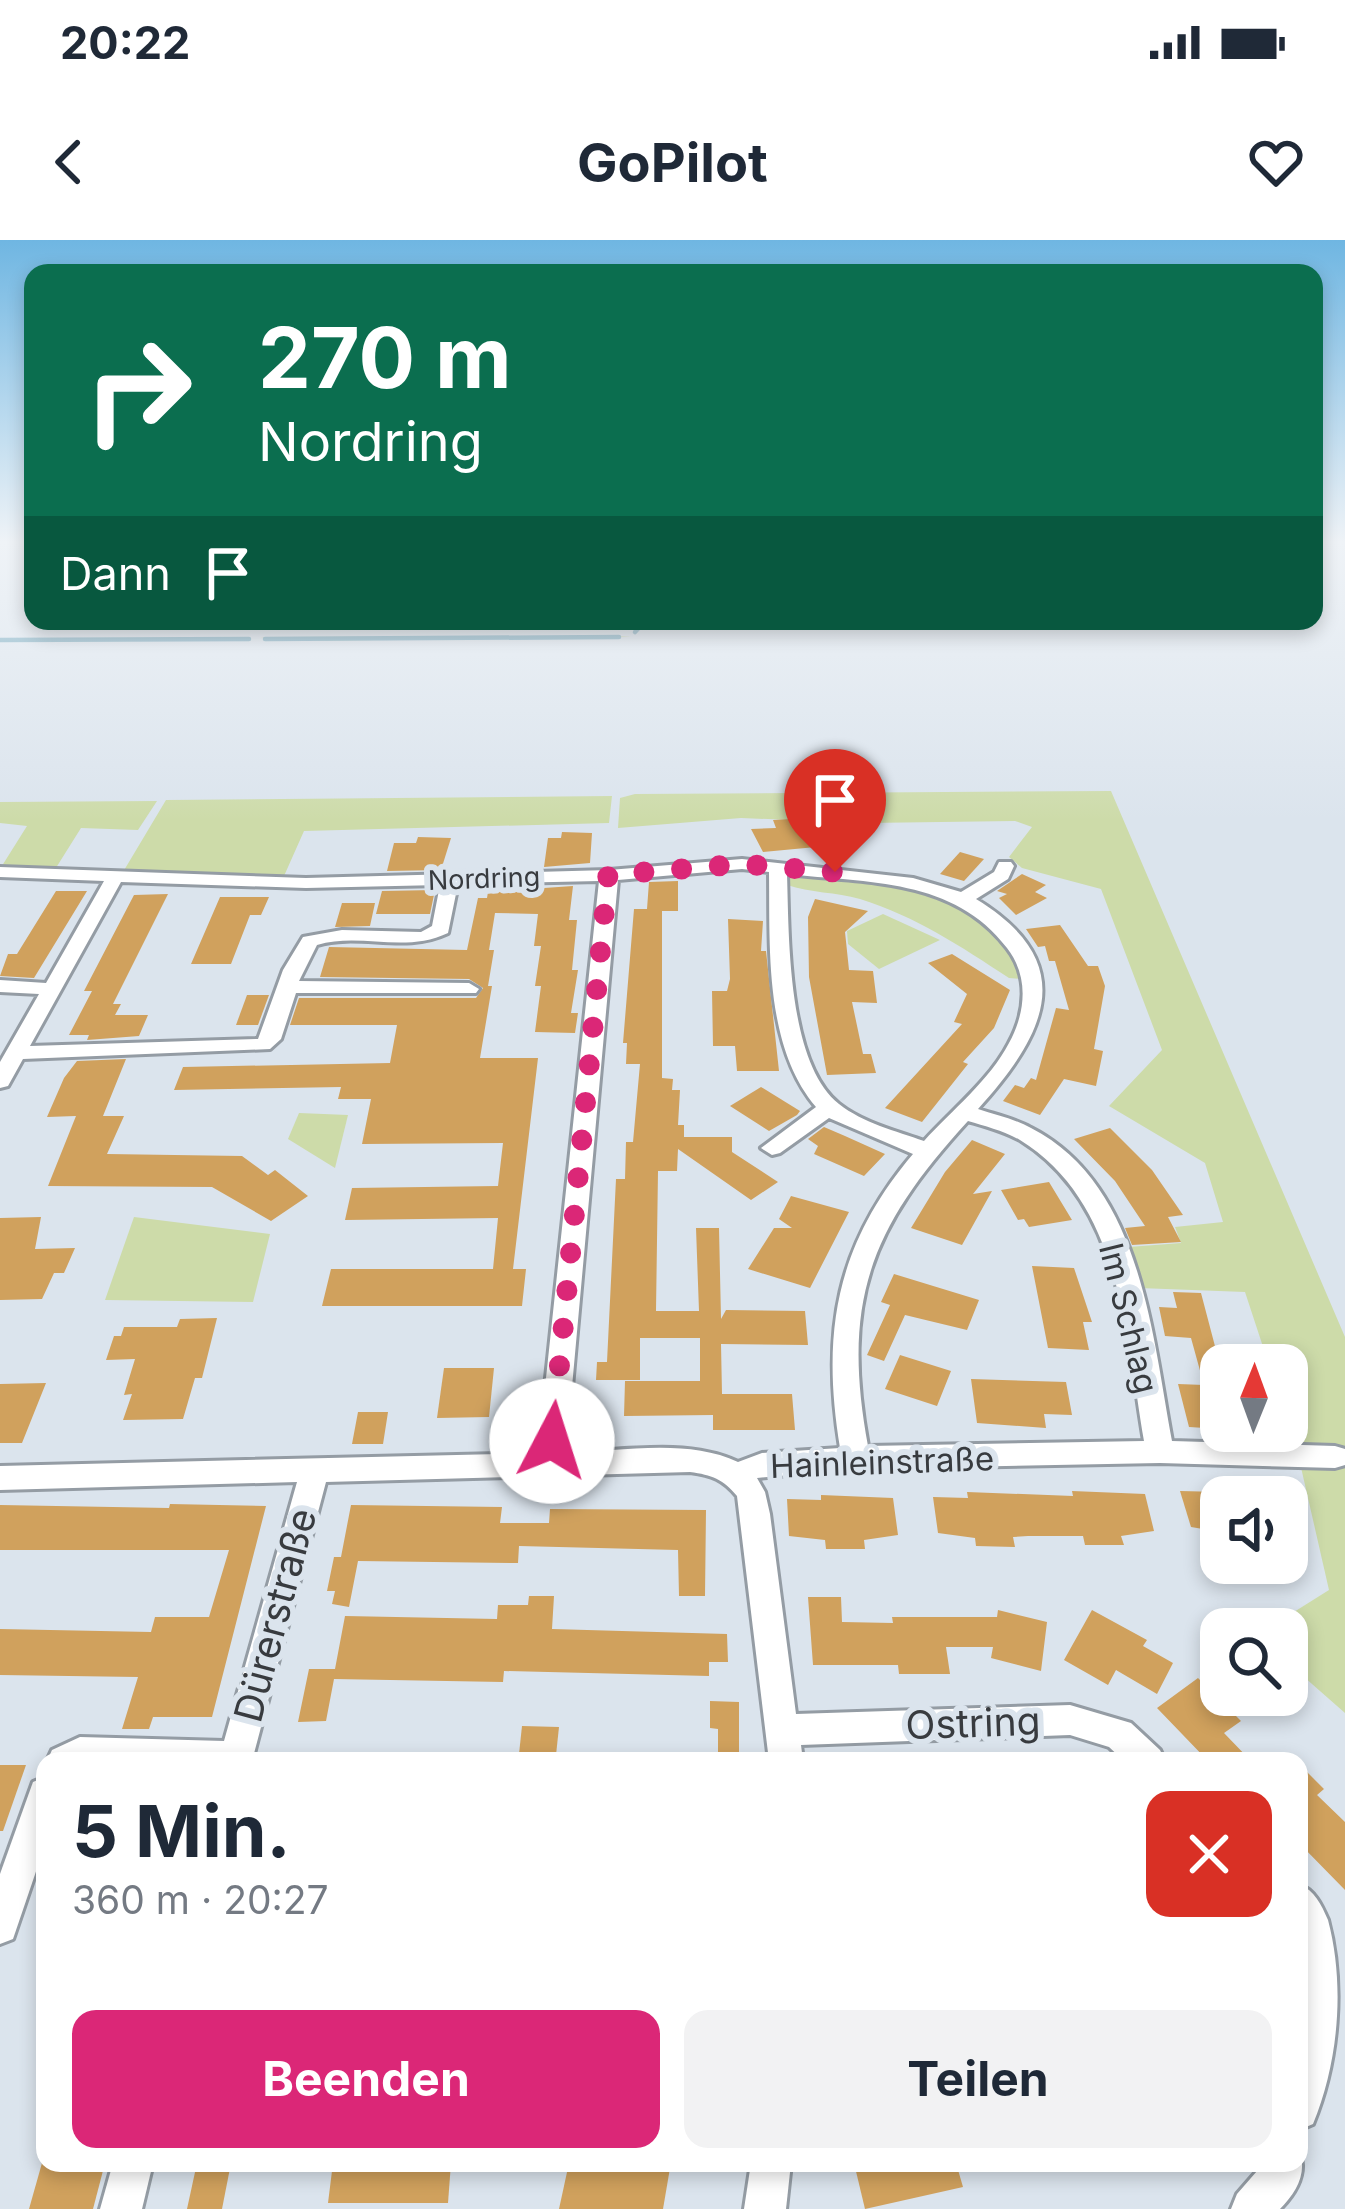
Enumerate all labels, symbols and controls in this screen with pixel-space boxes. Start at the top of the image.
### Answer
text: 20:22 [60,15,190,70]
icon: back [36,129,102,195]
icon: heart [1243,129,1309,195]
text: GoPilot [577,130,768,195]
text: 270 m [258,307,512,408]
icon: right [60,312,216,468]
text: Nordring [258,409,483,474]
icon: arrive [195,540,261,606]
text: Dann [60,546,171,601]
pin [784,749,886,872]
icon: arrive [802,767,868,833]
street label: Nordring [427,860,541,897]
street label: Im Schlag [1091,1239,1167,1397]
north arrow [1200,1344,1308,1452]
map controls [1200,1344,1308,1716]
position arrow [489,1378,615,1504]
street label: Hainleinstraße [769,1438,995,1486]
button: sound [1200,1476,1308,1584]
street label: Dürerstraße [223,1503,326,1727]
button: search [1200,1608,1308,1716]
street label: Ostring [905,1697,1041,1748]
text: 5 Min. [72,1787,291,1874]
button: close [1146,1791,1272,1917]
text: 360 m · 20:27 [72,1876,329,1923]
button: Beenden [72,2010,660,2148]
button: Teilen [684,2010,1272,2148]

